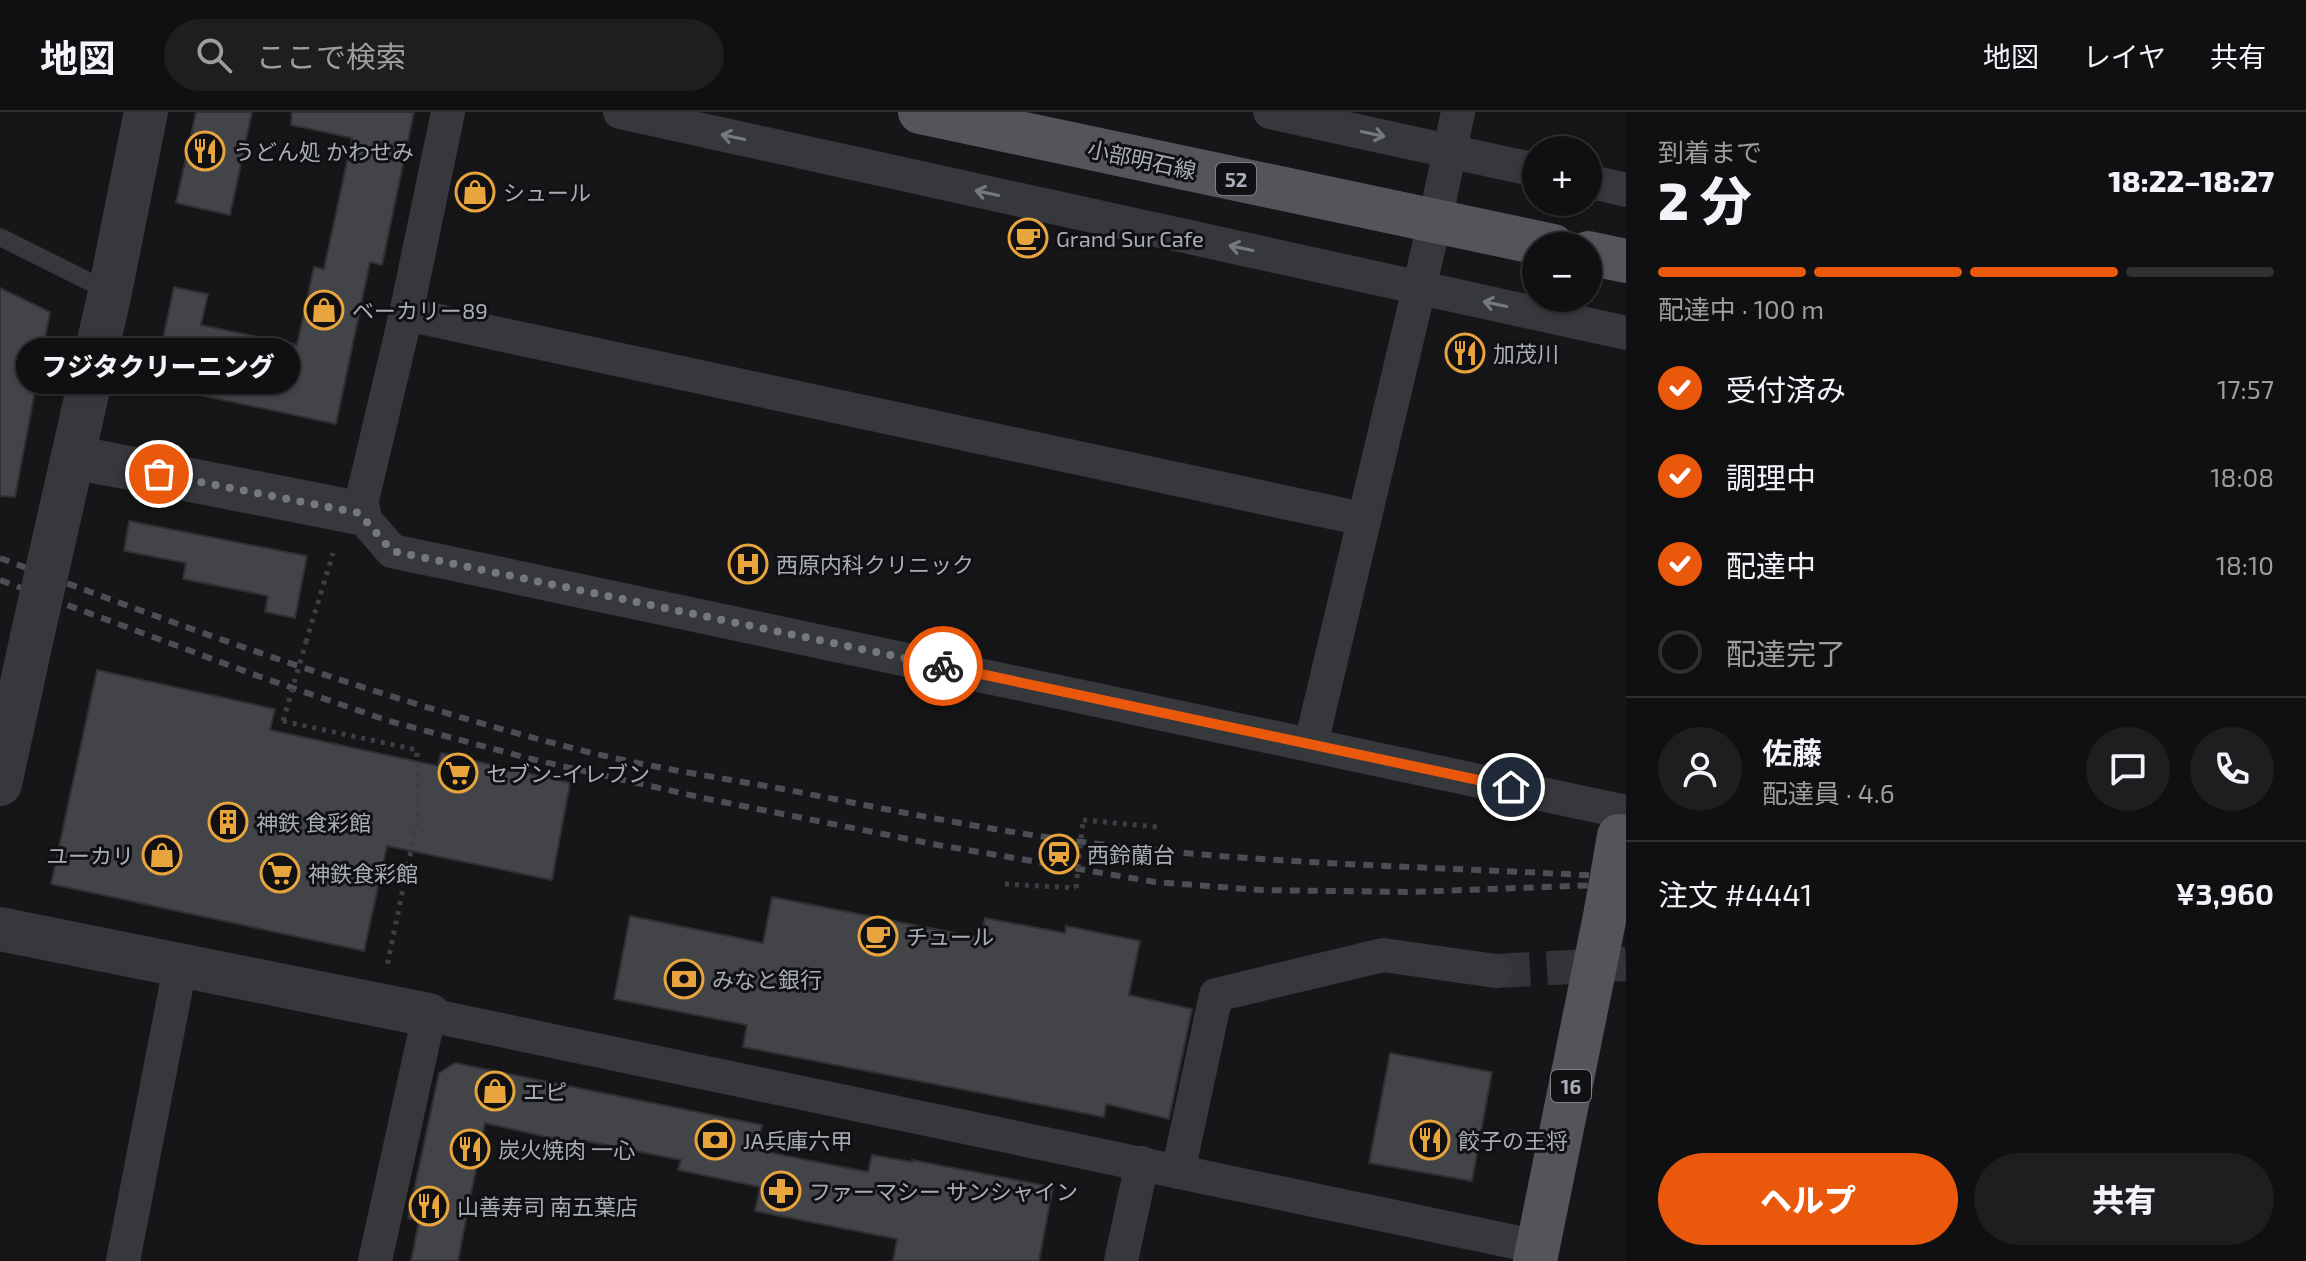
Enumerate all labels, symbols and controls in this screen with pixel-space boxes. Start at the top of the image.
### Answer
search box [164,19,724,91]
icon: search [192,33,236,77]
text: 地図 [40,34,116,80]
text: ここで検索 [256,38,406,74]
text: 地図 [1983,39,2039,73]
text: レイヤ [2083,39,2166,73]
text: 共有 [2210,39,2266,73]
one-way arrow [1360,128,1385,143]
one-way arrow [721,129,747,144]
restaurant icon: うどん処 かわせみ [184,130,226,172]
street label: 小部明石線 [1085,135,1199,183]
map controls [1522,136,1602,312]
button: + [1522,136,1602,216]
text: 到着まで [1658,136,1762,167]
place label: うどん処 かわせみ [233,138,414,164]
text: 18:22–18:27 [2108,162,2274,198]
road number: 52 [1216,163,1256,195]
text: 2 分 [1658,168,1752,230]
shop icon: シュール [454,171,496,213]
place label: シュール [503,179,591,205]
one-way arrow [975,185,1001,200]
cafe icon: Grand Sur Cafe [1007,217,1049,259]
place label: Grand Sur Cafe [1056,225,1204,251]
button: − [1522,232,1602,312]
one-way arrow [1229,240,1255,255]
shop icon: ベーカリー89 [303,289,345,331]
text: 配達中 · 100 m [1658,293,1824,324]
one-way arrow [1483,296,1508,311]
place label: ベーカリー89 [352,297,488,323]
restaurant icon: 加茂川 [1444,332,1486,374]
callout: フジタクリーニング [17,338,301,394]
place label: 加茂川 [1493,340,1559,366]
text: フジタクリーニング [41,350,275,381]
icon: check [1658,366,1702,410]
text: 受付済み [1726,371,1846,407]
text: 17:57 [2217,373,2274,404]
pin [125,440,193,508]
icon: bag [137,452,181,496]
icon: check [1658,454,1702,498]
text: 調理中 [1726,459,1816,495]
text: 18:08 [2210,461,2274,492]
icon: check [1658,542,1702,586]
hospital icon: 西原内科クリニック [727,543,769,585]
text: 配達中 [1726,547,1816,583]
text: 18:10 [2216,549,2274,580]
place label: 西原内科クリニック [776,551,974,577]
courier [903,626,983,706]
text: 配達完了 [1726,635,1846,671]
icon: bike [921,644,965,688]
button: person [1658,727,1742,811]
button: chat [2086,727,2170,811]
button: phone [2190,727,2274,811]
text: 佐藤 [1762,734,1822,770]
supermarket icon: セブン-イレブン [437,752,479,794]
pin [1477,753,1545,821]
place label: セブン-イレブン [486,760,650,786]
icon: home [1489,765,1533,809]
text: 配達員 · 4.6 [1762,777,1895,808]
building icon: 神鉄 食彩館 [207,801,249,843]
place label: 神鉄 食彩館 [256,809,371,835]
station icon: 西鈴蘭台 [1038,833,1080,875]
shop icon: ユーカリ [141,834,183,876]
place label: 西鈴蘭台 [1087,841,1175,867]
place label: ユーカリ [46,842,134,868]
supermarket icon: 神鉄食彩館 [259,852,301,894]
place label: 神鉄食彩館 [308,860,418,886]
text: ¥3,960 [2175,875,2274,911]
text: 注文 #4441 [1658,876,1813,912]
cafe icon: チュール [857,915,899,957]
place label: チュール [906,923,994,949]
bank icon: みなと銀行 [663,958,705,1000]
place label: みなと銀行 [712,966,822,992]
shop icon: エピ [474,1070,516,1112]
road number: 16 [1551,1070,1591,1102]
place label: エピ [523,1078,567,1104]
bank icon: JA兵庫六甲 [694,1119,736,1161]
restaurant icon: 餃子の王将 [1409,1119,1451,1161]
place label: JA兵庫六甲 [743,1127,852,1153]
place label: 餃子の王将 [1458,1127,1568,1153]
restaurant icon: 炭火焼肉 一心 [449,1128,491,1170]
place label: 炭火焼肉 一心 [498,1136,635,1162]
button: ヘルプ [1658,1153,1958,1245]
button: 共有 [1974,1153,2274,1245]
pharmacy icon: ファーマシー サンシャイン [760,1170,802,1212]
place label: ファーマシー サンシャイン [809,1178,1078,1204]
restaurant icon: 山善寿司 南五葉店 [408,1185,450,1227]
place label: 山善寿司 南五葉店 [457,1193,638,1219]

